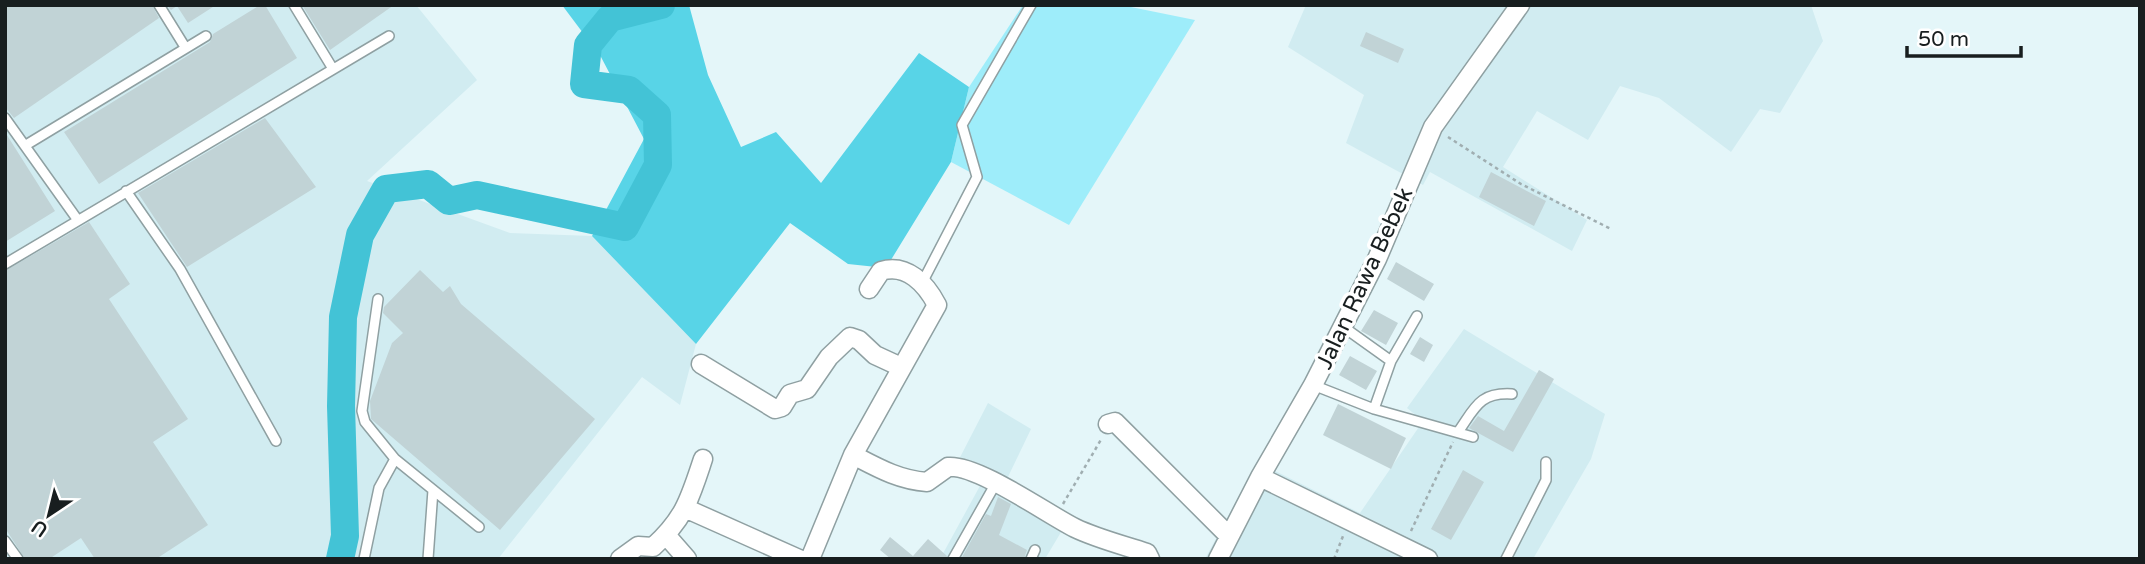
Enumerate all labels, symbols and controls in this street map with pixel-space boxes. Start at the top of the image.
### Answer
scale bar [1907,14,2021,58]
text: 50 m [1918,27,1969,52]
street label: Jalan Rawa Bebek [1311,183,1419,374]
north arrow [14,480,84,550]
text: U [28,515,52,541]

